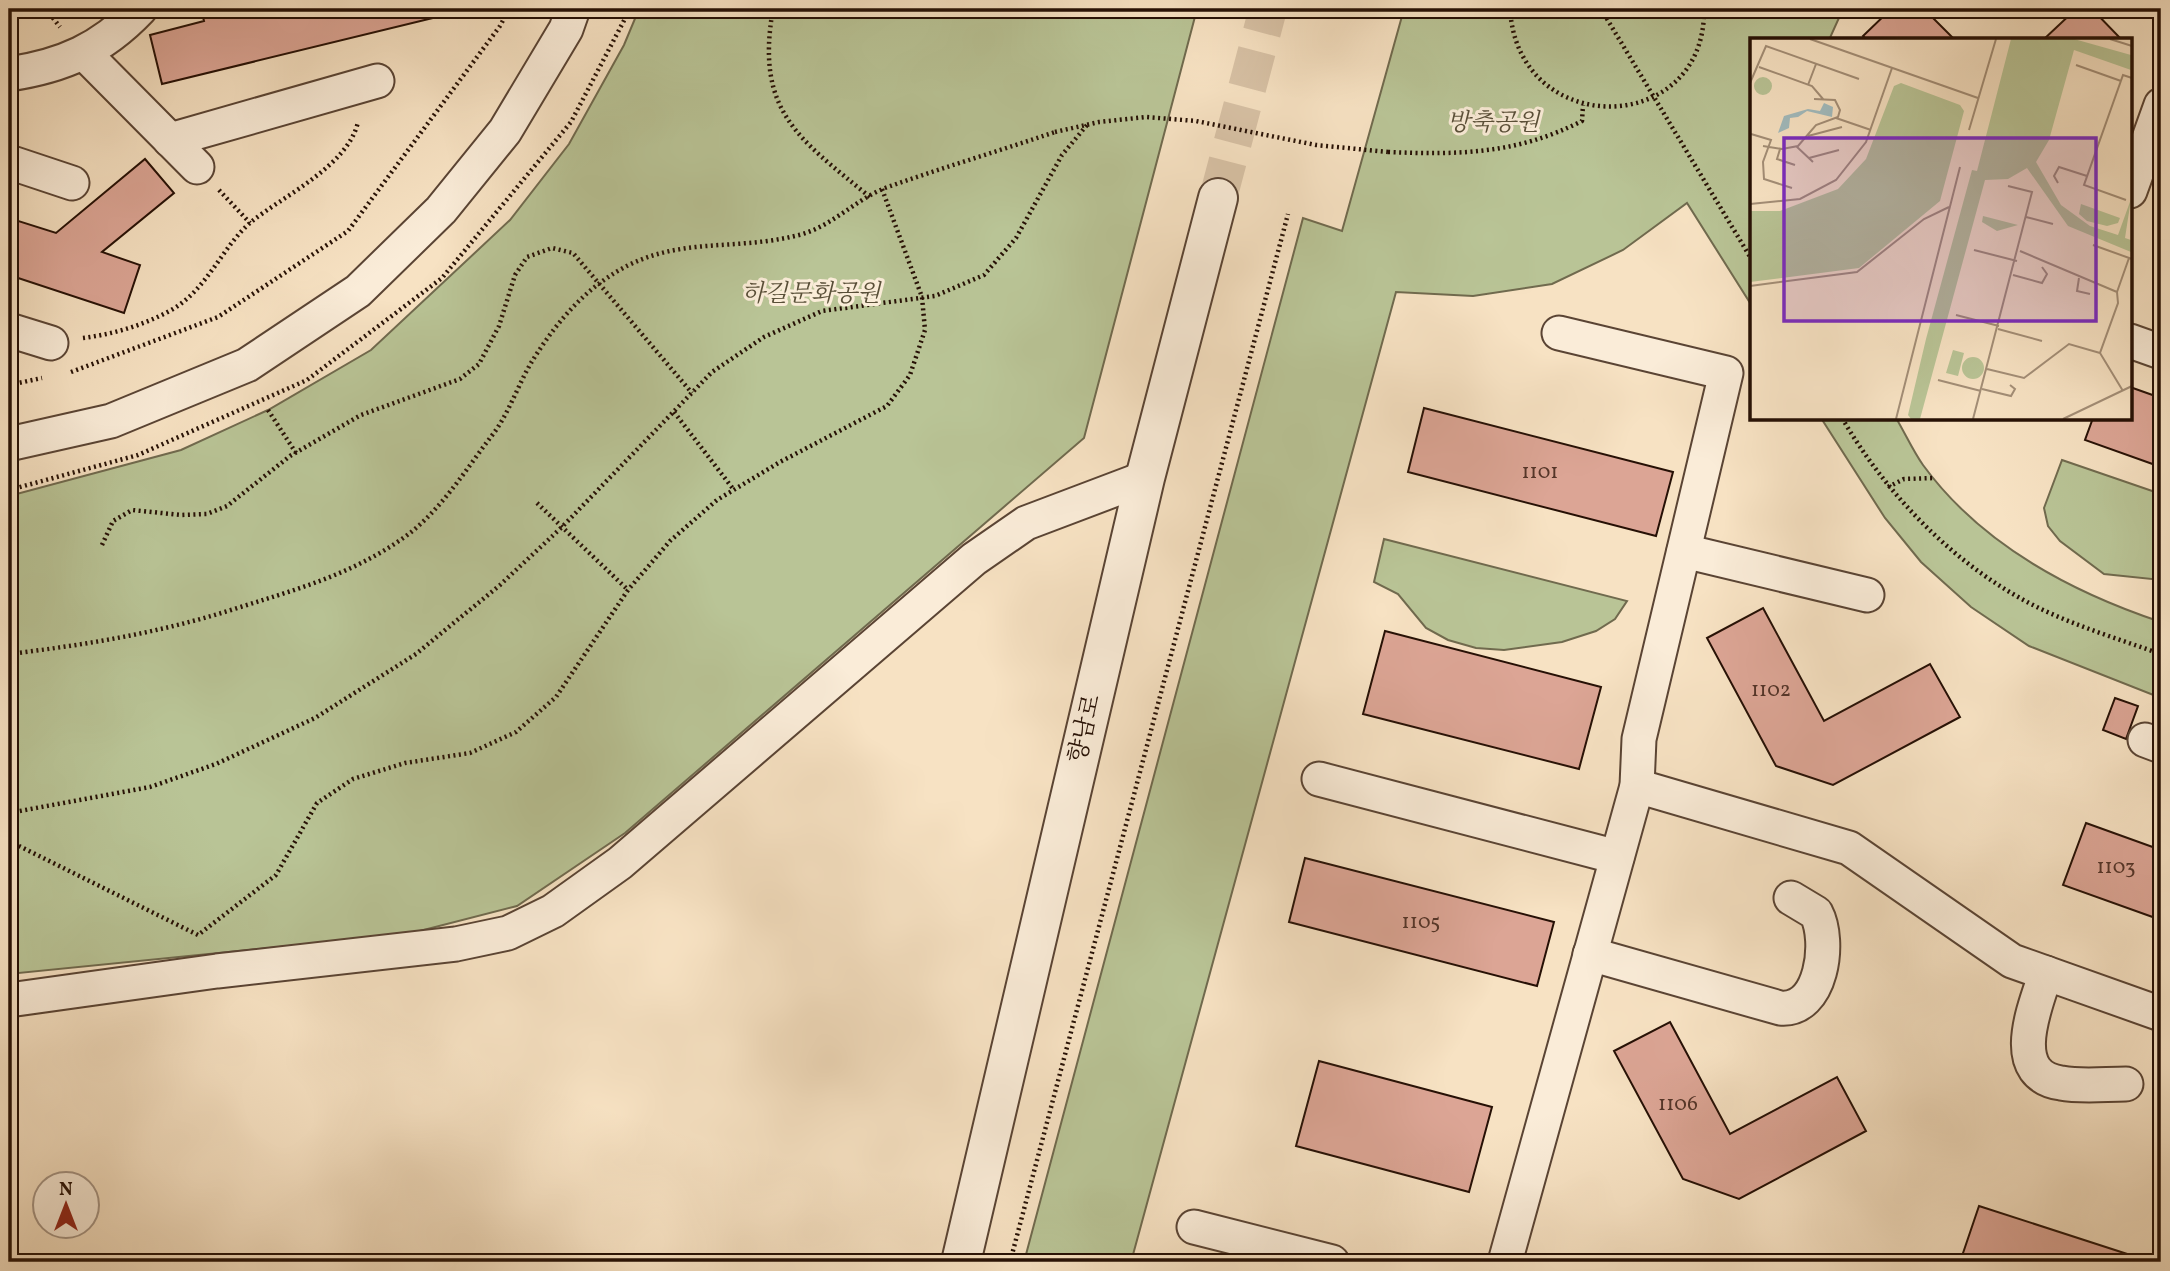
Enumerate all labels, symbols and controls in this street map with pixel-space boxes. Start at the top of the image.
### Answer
inset map [1750,38,2132,420]
park label: 방축공원 [1447,107,1541,141]
park label: 하길문화공원 [741,278,882,312]
house number: 1101 [1521,458,1559,487]
house number: 1102 [1751,676,1791,705]
street label: 향남로 [1062,691,1110,767]
house number: 1103 [2096,853,2136,882]
house number: 1105 [1402,908,1440,937]
house number: 1106 [1658,1090,1698,1119]
north arrow [32,1170,102,1240]
text: N [59,1177,73,1203]

